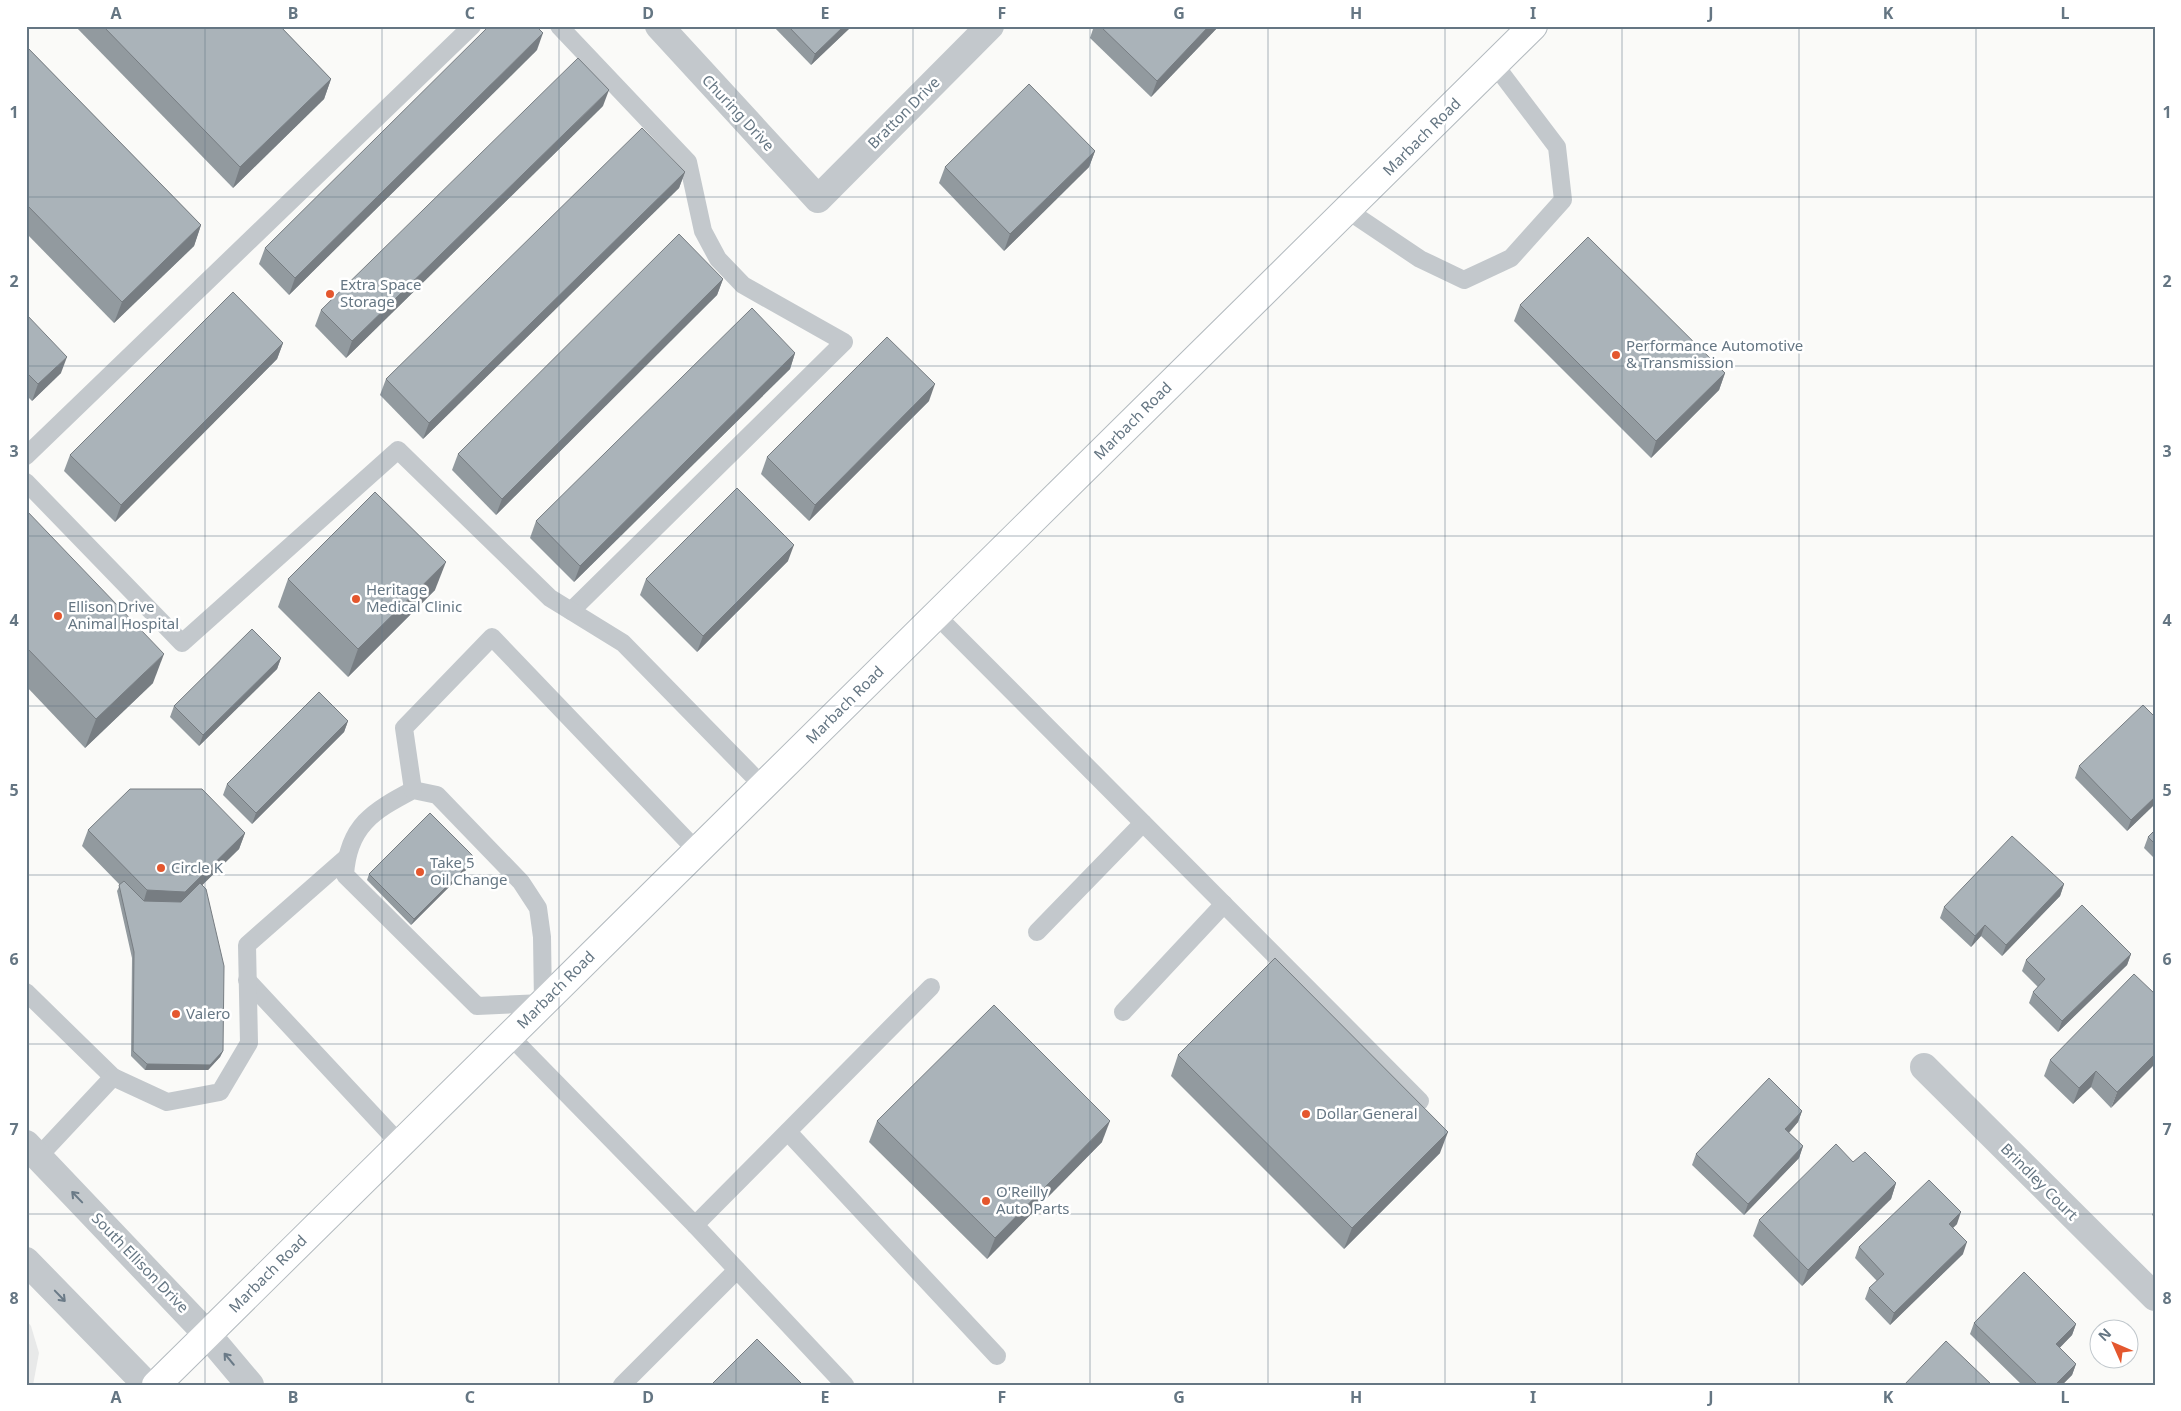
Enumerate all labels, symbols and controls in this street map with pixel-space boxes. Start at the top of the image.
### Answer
text: A [110,2,122,24]
text: B [288,2,298,24]
text: C [465,2,475,24]
text: D [642,2,654,24]
text: E [821,2,830,24]
text: F [998,2,1006,24]
text: G [1173,2,1185,24]
text: H [1350,2,1362,24]
text: I [1530,2,1536,24]
text: J [1706,2,1714,24]
text: K [1883,2,1894,24]
text: L [2061,2,2070,24]
street label: Churing Drive [698,70,779,155]
street label: Bratton Drive [863,72,944,153]
street label: Marbach Road [1378,93,1465,180]
text: 1 [9,101,19,123]
text: 1 [2162,101,2172,123]
text: 2 [9,270,19,292]
text: 2 [2162,270,2172,292]
place label: Extra Space Storage [340,274,421,311]
marker: Extra Space Storage [324,288,336,300]
place label: Performance Automotive & Transmission [1626,335,1803,372]
marker: Performance Automotive & Transmission [1610,349,1622,361]
street label: Marbach Road [1089,377,1176,464]
text: 3 [9,440,19,462]
text: 3 [2162,440,2172,462]
place label: Heritage Medical Clinic [366,579,462,616]
marker: Heritage Medical Clinic [350,593,362,605]
place label: Ellison Drive Animal Hospital [68,596,179,633]
text: 4 [9,609,19,631]
text: 4 [2162,609,2172,631]
marker: Ellison Drive Animal Hospital [52,610,64,622]
street label: Marbach Road [801,661,888,748]
text: 5 [9,779,19,801]
text: 5 [2162,779,2172,801]
place label: Take 5 Oil Change [430,852,507,889]
place label: Circle K [171,857,224,877]
marker: Circle K [155,862,167,874]
marker: Take 5 Oil Change [414,866,426,878]
street label: Marbach Road [512,946,599,1033]
text: 6 [9,948,19,970]
text: 6 [2162,948,2172,970]
place label: Valero [186,1003,230,1023]
marker: Valero [170,1008,182,1020]
place label: Dollar General [1316,1103,1418,1123]
marker: Dollar General [1300,1108,1312,1120]
text: 7 [9,1118,19,1140]
text: 7 [2162,1118,2172,1140]
street label: Brindley Court [1997,1138,2083,1225]
place label: O'Reilly Auto Parts [996,1181,1070,1218]
one-way arrow [71,1191,83,1204]
marker: O'Reilly Auto Parts [980,1195,992,1207]
street label: South Ellison Drive [88,1208,194,1317]
street label: Marbach Road [224,1230,311,1317]
text: 8 [9,1287,19,1309]
text: 8 [2162,1287,2172,1309]
one-way arrow [54,1290,66,1302]
north arrow [2088,1318,2138,1368]
text: N [2094,1324,2115,1345]
one-way arrow [223,1353,234,1366]
text: A [110,1386,122,1408]
text: B [288,1386,298,1408]
text: C [465,1386,475,1408]
text: D [642,1386,654,1408]
text: E [821,1386,830,1408]
text: F [998,1386,1006,1408]
text: G [1173,1386,1185,1408]
text: H [1350,1386,1362,1408]
text: I [1530,1386,1536,1408]
text: J [1706,1386,1714,1408]
text: K [1883,1386,1894,1408]
text: L [2061,1386,2070,1408]

